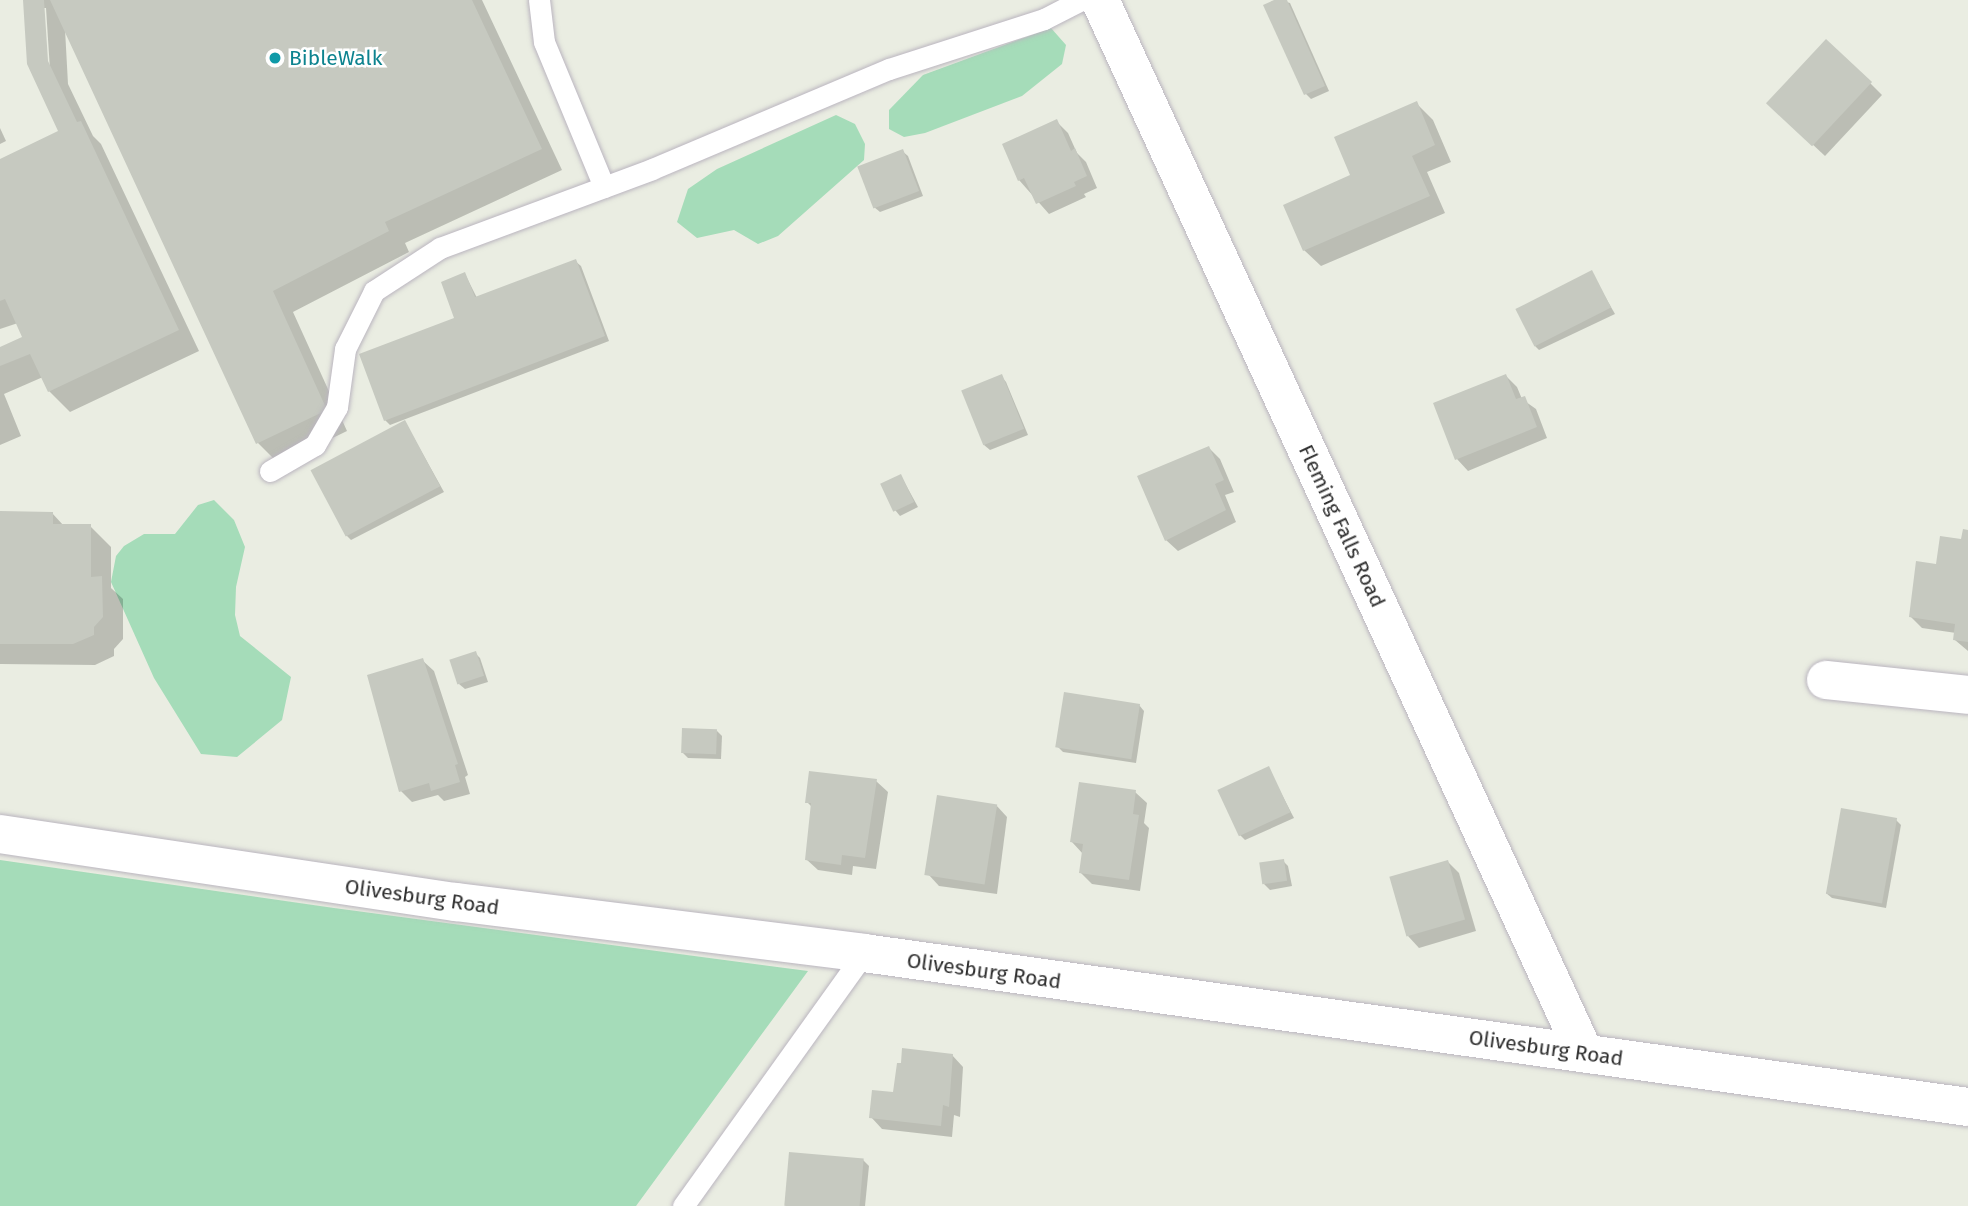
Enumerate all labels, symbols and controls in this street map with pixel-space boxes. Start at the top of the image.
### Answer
place label: BibleWalk [289,45,382,71]
marker: BibleWalk [267,50,283,66]
street label: Fleming Falls Road [1293,441,1391,611]
street label: Olivesburg Road [343,874,501,920]
street label: Olivesburg Road [905,948,1063,994]
street label: Olivesburg Road [1467,1025,1625,1071]

